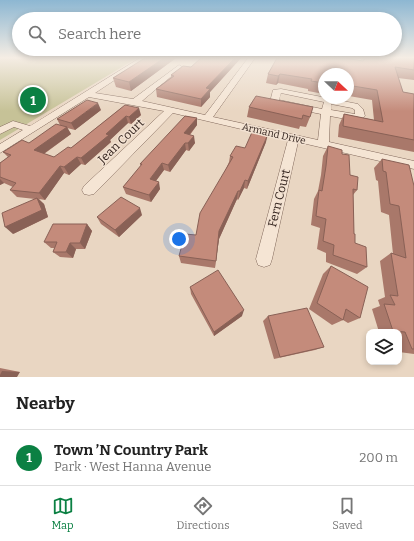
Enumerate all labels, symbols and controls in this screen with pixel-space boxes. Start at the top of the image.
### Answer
search box [12,12,402,56]
icon: search [26,23,48,45]
text: Search here [58,25,141,43]
north arrow [318,68,354,104]
pin: 1 [20,85,46,115]
street label: Jean Court [94,115,147,167]
street label: Armand Drive [241,121,307,147]
street label: Fern Court [265,167,293,228]
your location [169,229,189,249]
map controls [366,329,402,365]
button: layers [366,329,402,365]
text: Nearby [16,393,75,414]
text: Town ’N Country Park [54,441,208,459]
text: 1 [26,450,32,465]
text: 200 m [359,450,398,465]
text: Park · West Hanna Avenue [54,459,211,474]
tab: Map [51,495,74,532]
tab: Directions [177,495,229,532]
tab: Saved [332,495,363,532]

